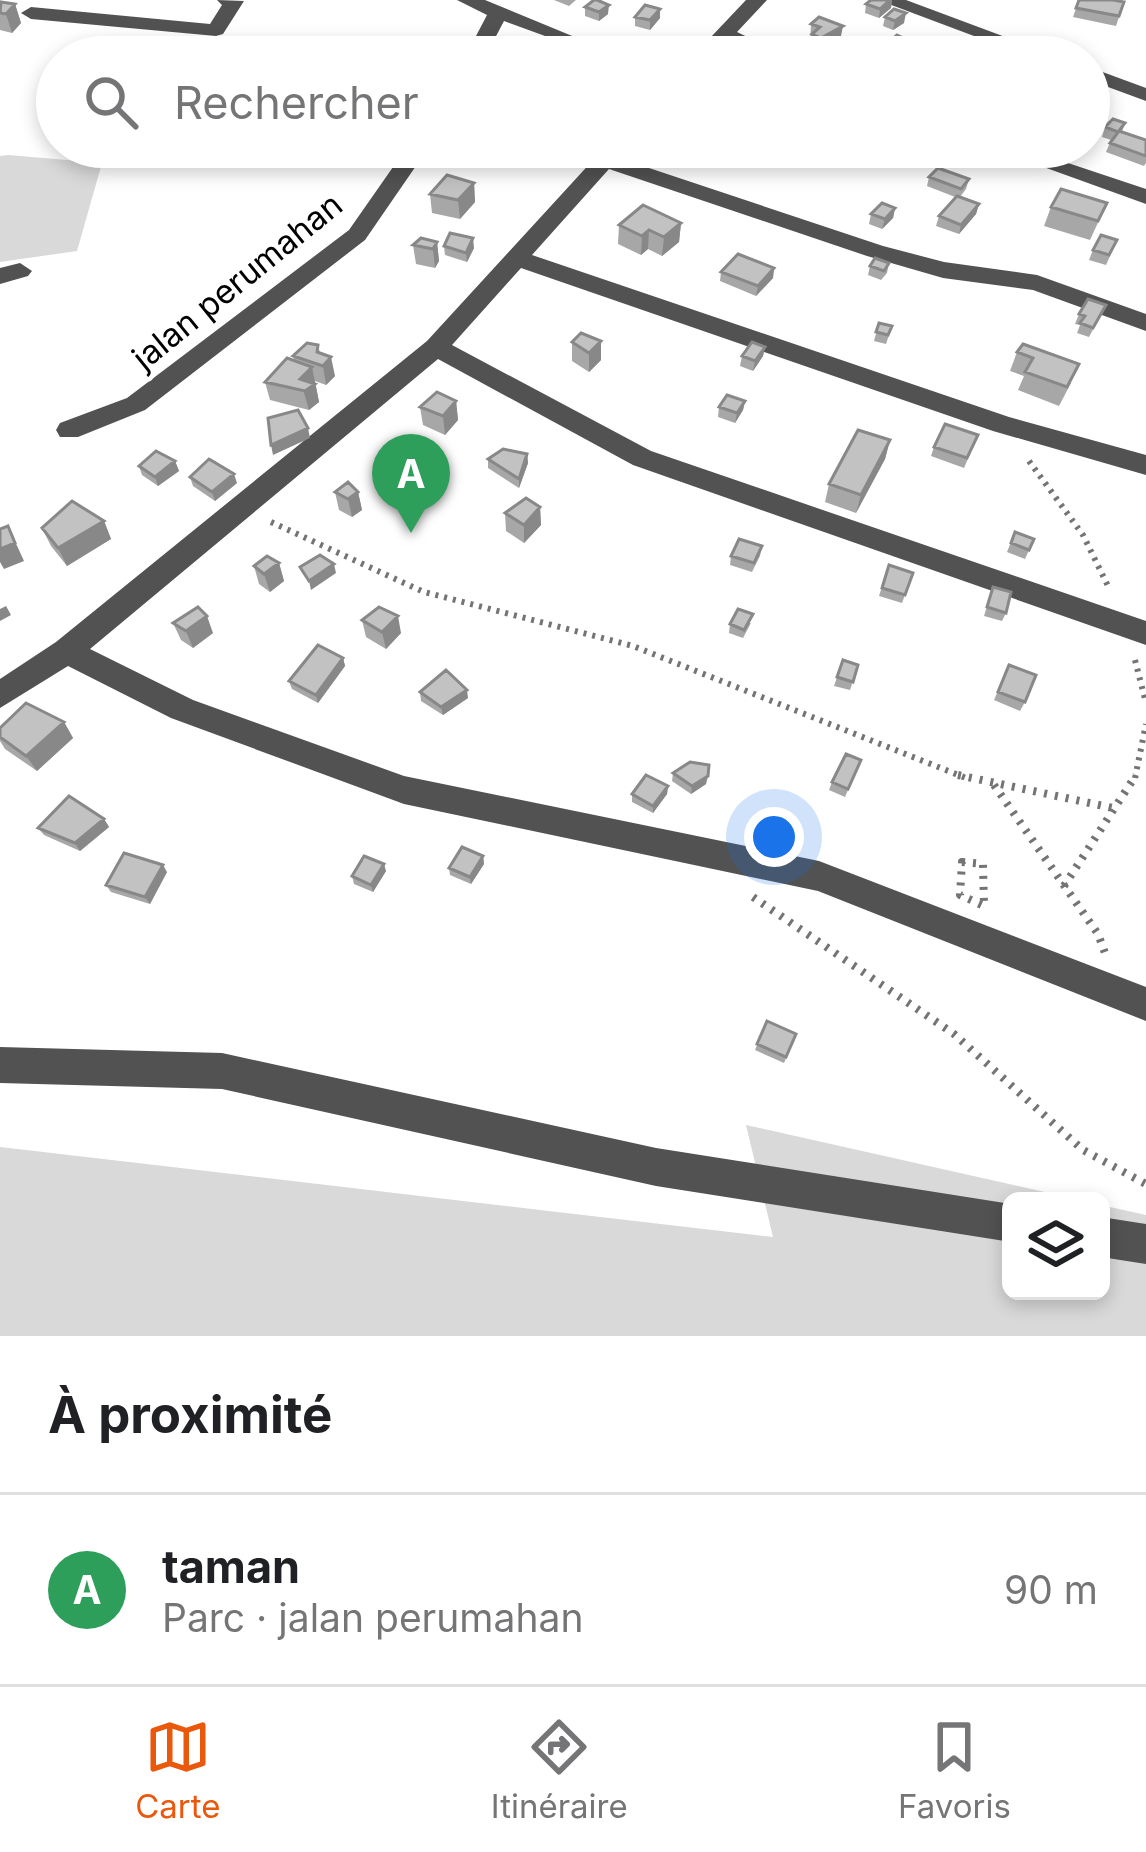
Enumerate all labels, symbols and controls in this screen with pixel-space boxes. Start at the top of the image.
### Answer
search box [36,36,1110,168]
icon: search [78,69,144,135]
text: Rechercher [174,75,419,130]
street label: jalan perumahan [123,184,350,378]
pin: A [372,434,450,533]
your location [744,807,804,867]
map controls [1002,1192,1110,1300]
button: layers [1002,1192,1110,1300]
text: À proximité [48,1384,332,1445]
text: taman [162,1539,300,1594]
text: A [72,1566,102,1613]
text: 90 m [1004,1566,1098,1613]
text: Parc · jalan perumahan [162,1594,583,1641]
tab: Carte [135,1714,220,1826]
tab: Itinéraire [491,1714,628,1826]
tab: Favoris [898,1714,1011,1826]

